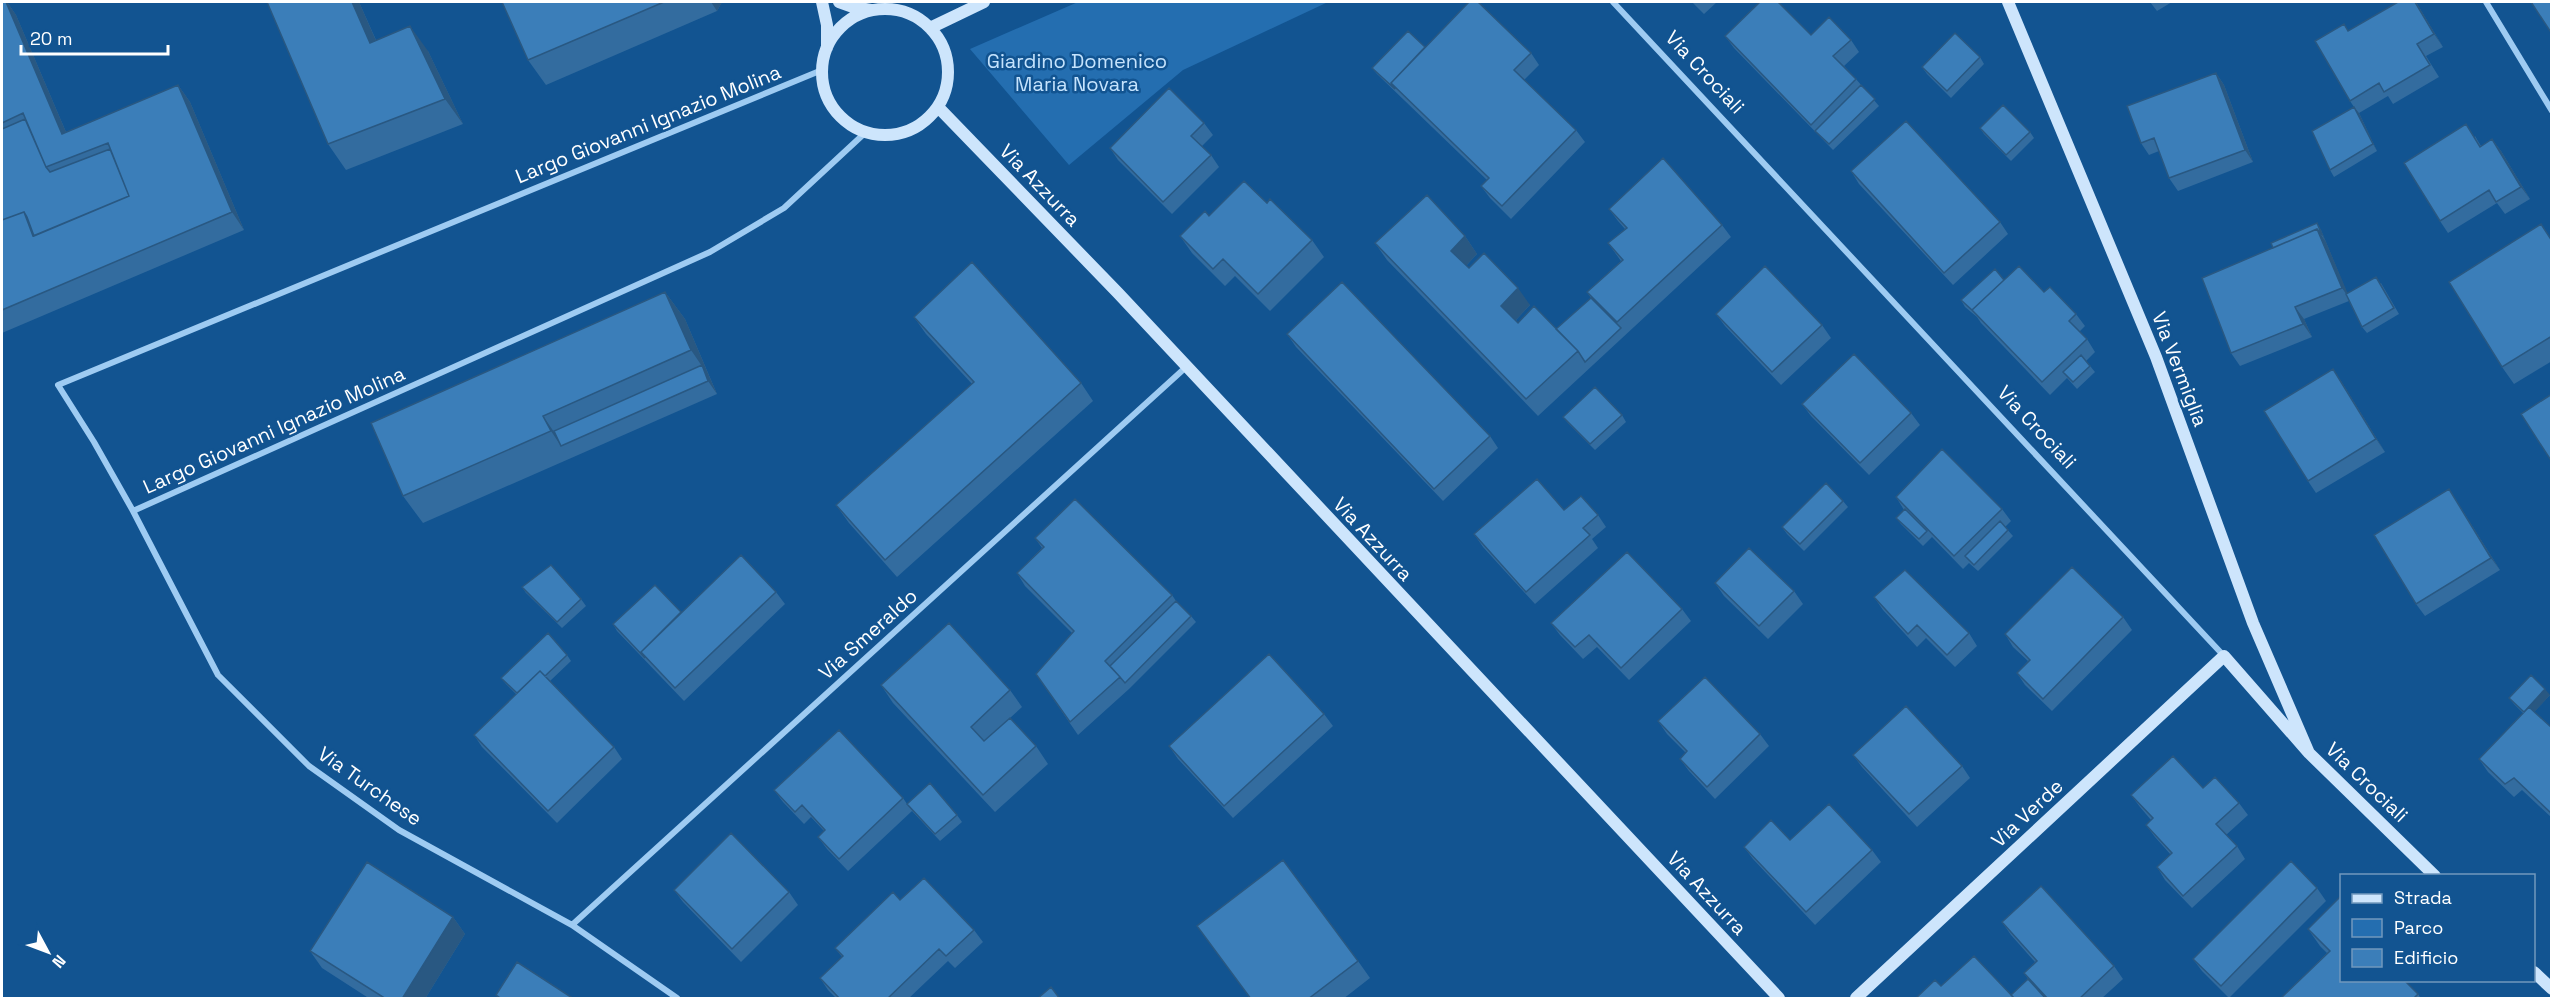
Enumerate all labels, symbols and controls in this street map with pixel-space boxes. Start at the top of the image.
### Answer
scale bar [21,18,168,56]
street label: Via Crociali [1660,25,1750,119]
text: 20 m [30,27,73,50]
park label: Giardino Domenico Maria Novara [987,48,1167,97]
street label: Largo Giovanni Ignazio Molina [511,59,785,189]
street label: Via Azzurra [994,138,1086,232]
street label: Via Vermiglia [2146,308,2214,430]
street label: Largo Giovanni Ignazio Molina [139,360,409,500]
street label: Via Crociali [1992,380,2082,474]
street label: Via Azzurra [1327,492,1419,586]
street label: Via Smeraldo [813,583,923,685]
street label: Via Crociali [2320,736,2414,828]
street label: Via Turchese [313,741,427,831]
street label: Via Verde [1986,773,2068,853]
street label: Via Azzurra [1661,846,1753,940]
legend [2340,874,2535,982]
text: Strada [2394,886,2452,909]
text: Parco [2394,916,2443,939]
north arrow [18,922,78,982]
text: Edificio [2394,946,2458,969]
text: N [47,951,70,972]

